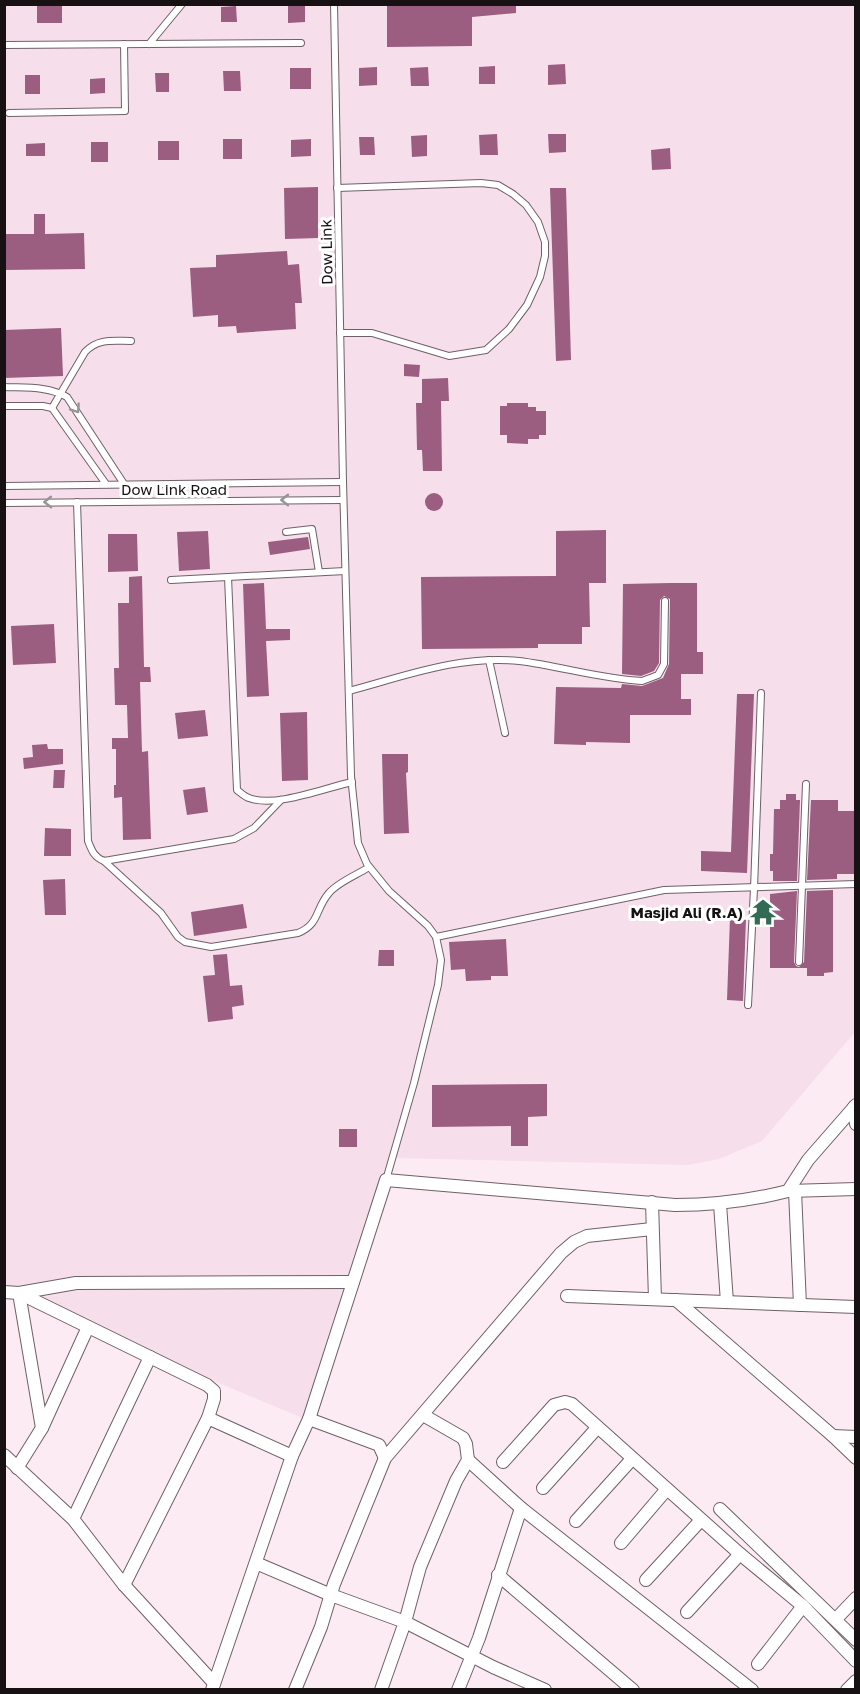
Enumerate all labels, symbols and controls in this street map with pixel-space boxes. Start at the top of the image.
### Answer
street label: Dow Link [316,219,336,285]
one-way arrow [69,403,80,414]
street label: Dow Link Road [121,480,227,498]
one-way arrow [280,494,289,506]
one-way arrow [43,496,52,509]
temple icon: Masjid Ali (R.A) [748,897,778,927]
place label: Masjid Ali (R.A) [631,903,743,921]

